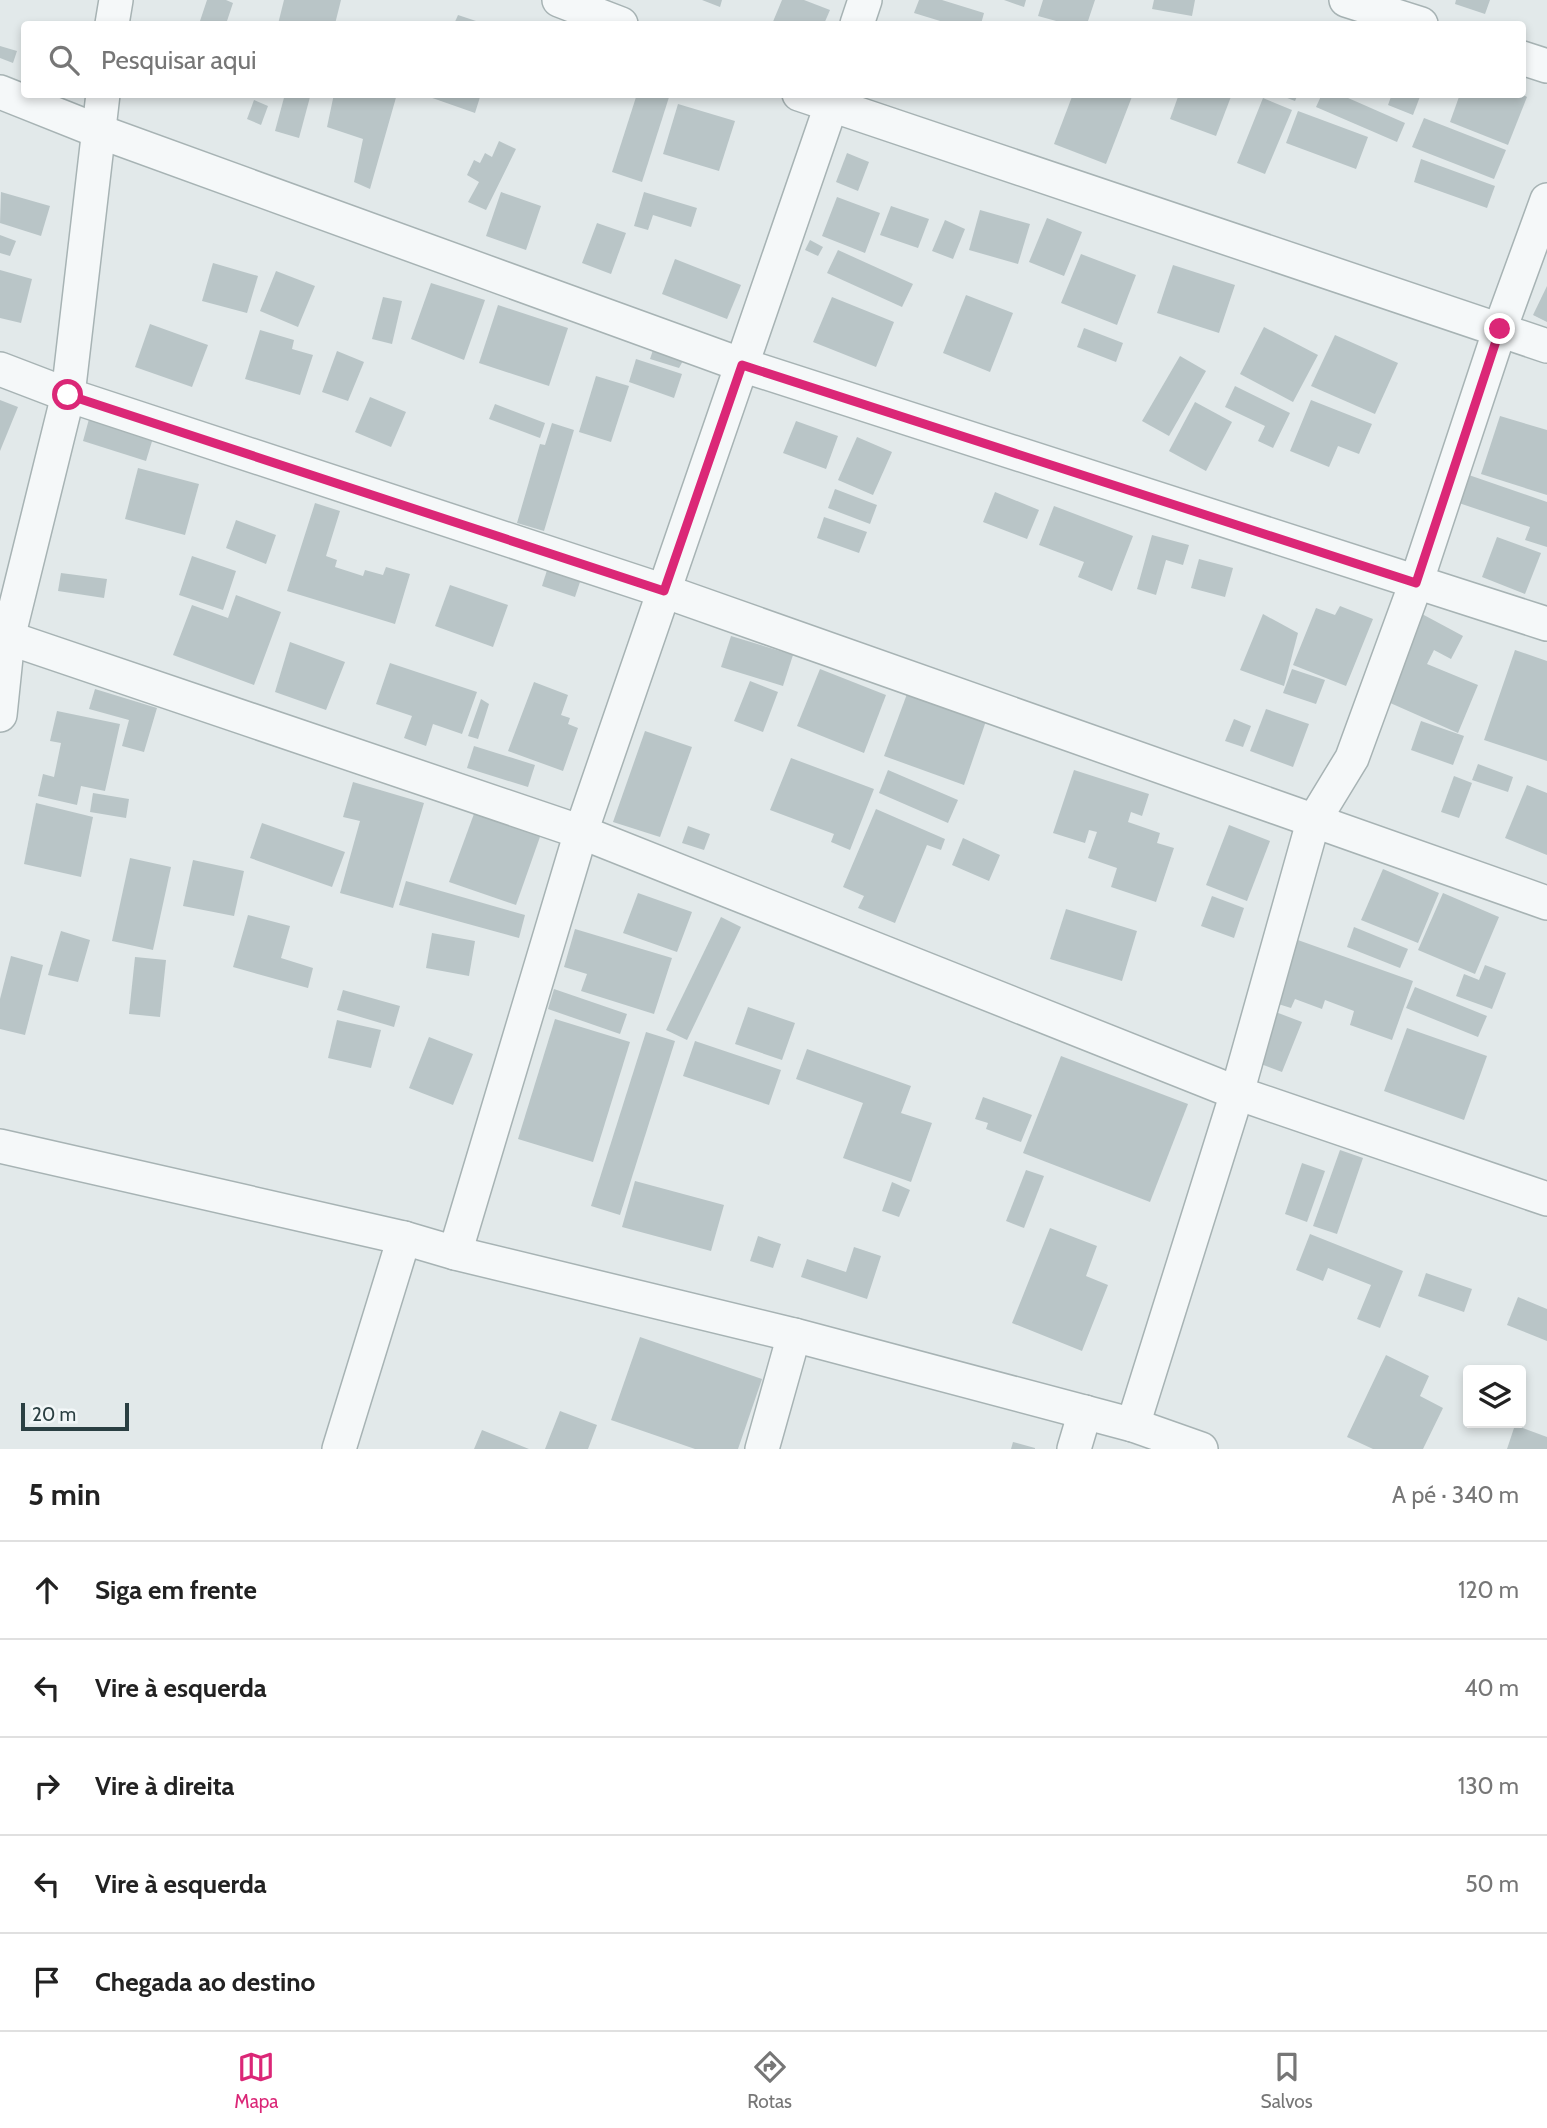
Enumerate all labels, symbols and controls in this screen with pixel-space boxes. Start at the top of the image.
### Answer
search box [21,21,1526,98]
icon: search [45,41,83,79]
text: Pesquisar aqui [101,44,257,76]
route end [1484,313,1515,344]
route start [52,379,83,410]
map controls [1463,1365,1526,1428]
button: layers [1463,1365,1526,1428]
scale bar [21,1400,130,1432]
text: 20 m [32,1403,76,1426]
text: 5 min [28,1476,101,1513]
text: A pé · 340 m [1392,1481,1519,1509]
icon: ahead [28,1571,66,1609]
text: Siga em frente [95,1574,257,1606]
text: 120 m [1458,1576,1519,1604]
icon: left [28,1669,66,1707]
text: Vire à esquerda [95,1672,267,1704]
text: 40 m [1464,1674,1519,1702]
icon: right [28,1767,66,1805]
text: Vire à direita [95,1770,235,1802]
text: 130 m [1458,1772,1519,1800]
icon: left [28,1865,66,1903]
text: Vire à esquerda [95,1868,267,1900]
text: 50 m [1465,1870,1519,1898]
icon: arrive [28,1963,66,2001]
text: Chegada ao destino [95,1966,315,1998]
tab: Mapa [234,2048,278,2113]
tab: Rotas [747,2048,792,2113]
tab: Salvos [1261,2048,1313,2113]

